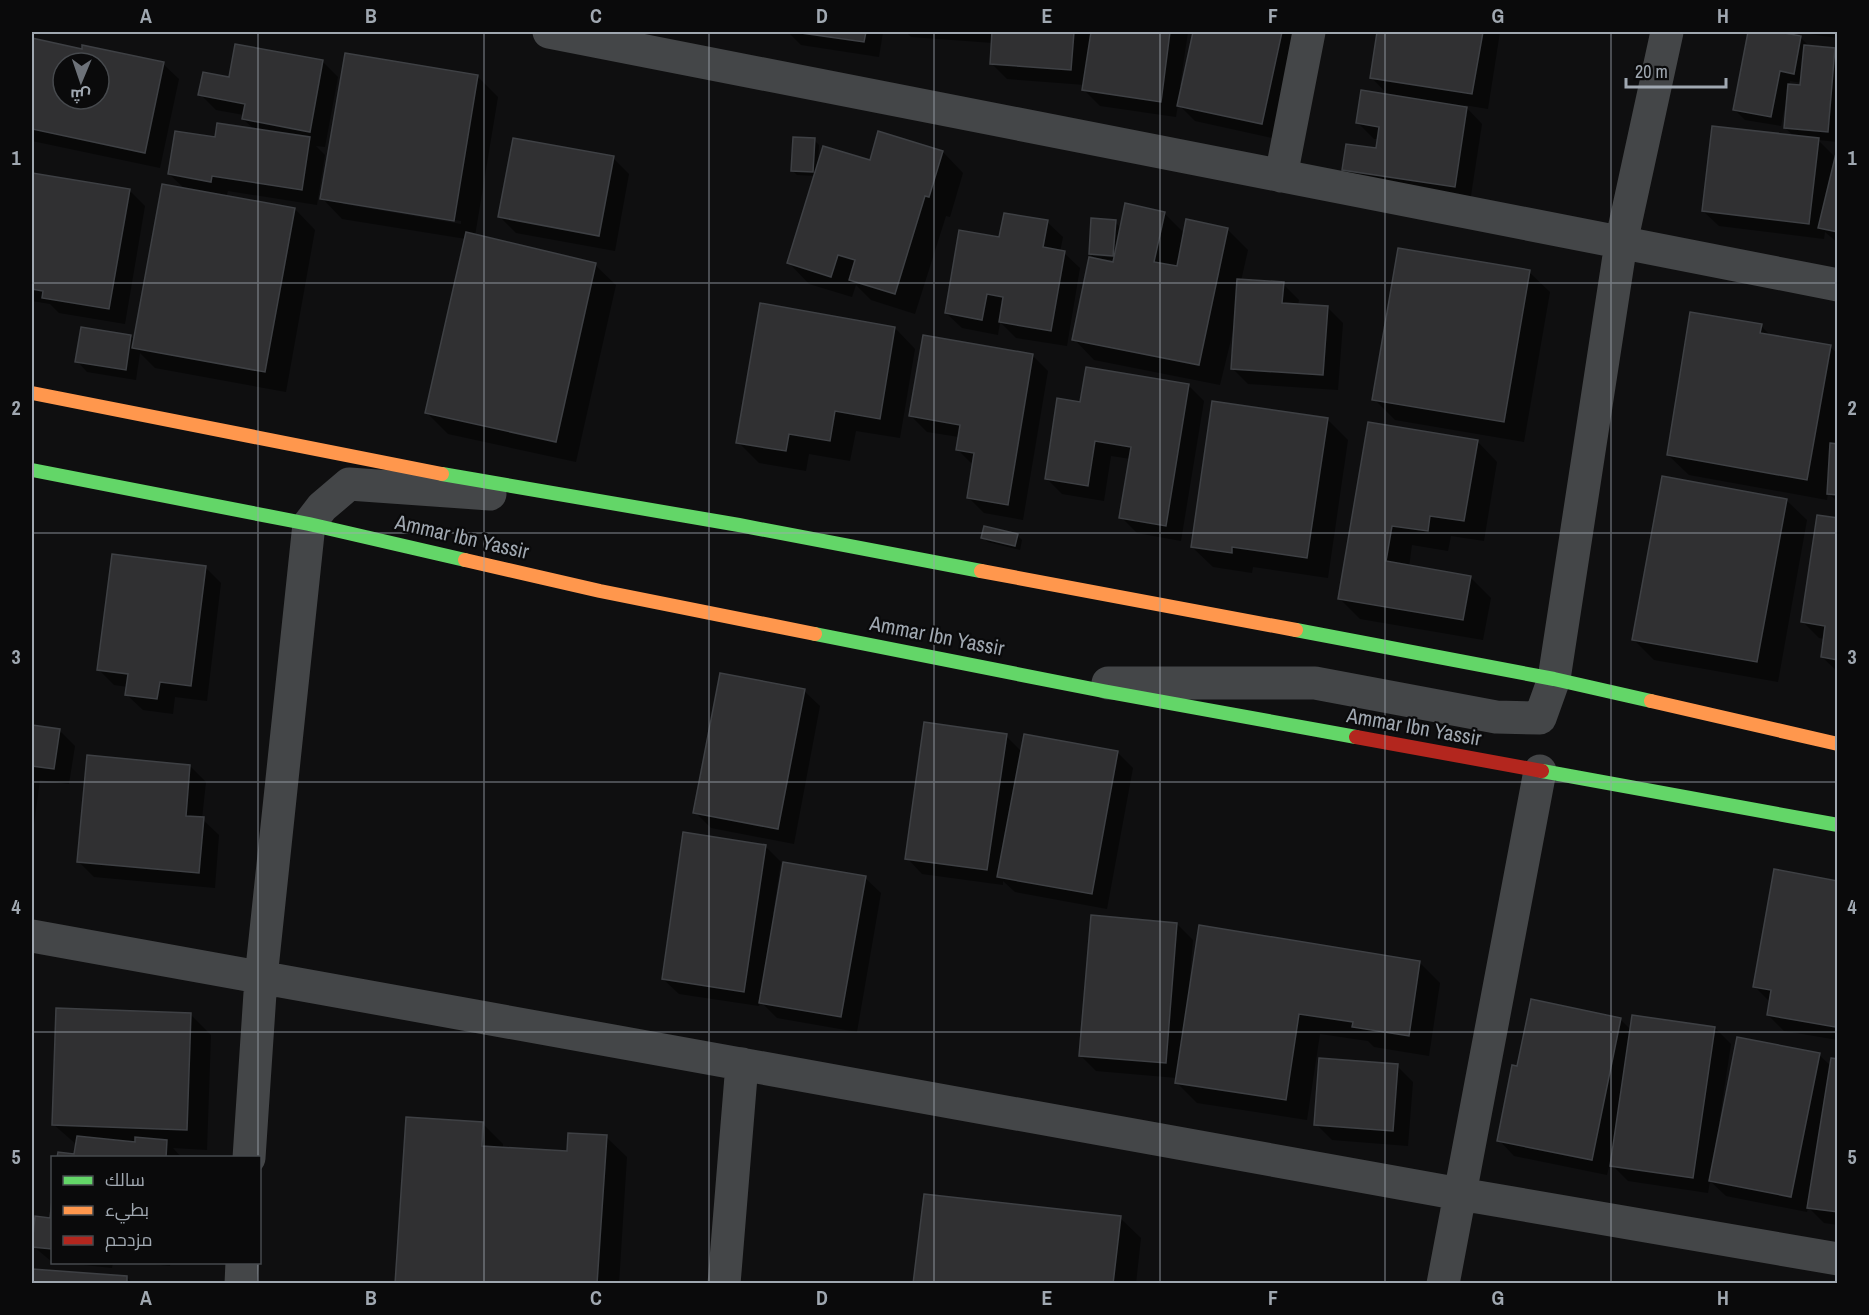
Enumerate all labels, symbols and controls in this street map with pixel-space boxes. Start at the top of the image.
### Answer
text: A [140,2,152,29]
text: B [365,2,377,29]
text: C [590,2,602,29]
text: D [816,2,828,29]
text: E [1042,2,1053,29]
text: F [1268,2,1278,29]
text: G [1492,2,1504,29]
text: H [1717,2,1729,29]
north arrow [51,51,111,111]
scale bar [1626,51,1726,89]
text: 20 m [1635,59,1668,84]
text: ش [70,85,91,107]
text: 1 [11,144,21,171]
text: 1 [1847,144,1857,171]
text: 2 [11,394,21,421]
text: 2 [1847,394,1857,421]
street label: Ammar Ibn Yassir [391,507,532,566]
street label: Ammar Ibn Yassir [866,608,1007,663]
text: 3 [11,643,21,670]
text: 3 [1847,643,1857,670]
street label: Ammar Ibn Yassir [1343,700,1484,753]
text: 4 [11,893,21,920]
text: 4 [1847,893,1857,920]
text: 5 [11,1143,21,1170]
text: 5 [1847,1143,1857,1170]
legend [51,1156,261,1264]
text: سالك [105,1167,145,1192]
text: بطيء [105,1197,149,1224]
text: مزدحم [105,1227,153,1252]
text: A [140,1284,152,1311]
text: B [365,1284,377,1311]
text: C [590,1284,602,1311]
text: D [816,1284,828,1311]
text: E [1042,1284,1053,1311]
text: F [1268,1284,1278,1311]
text: G [1492,1284,1504,1311]
text: H [1717,1284,1729,1311]

